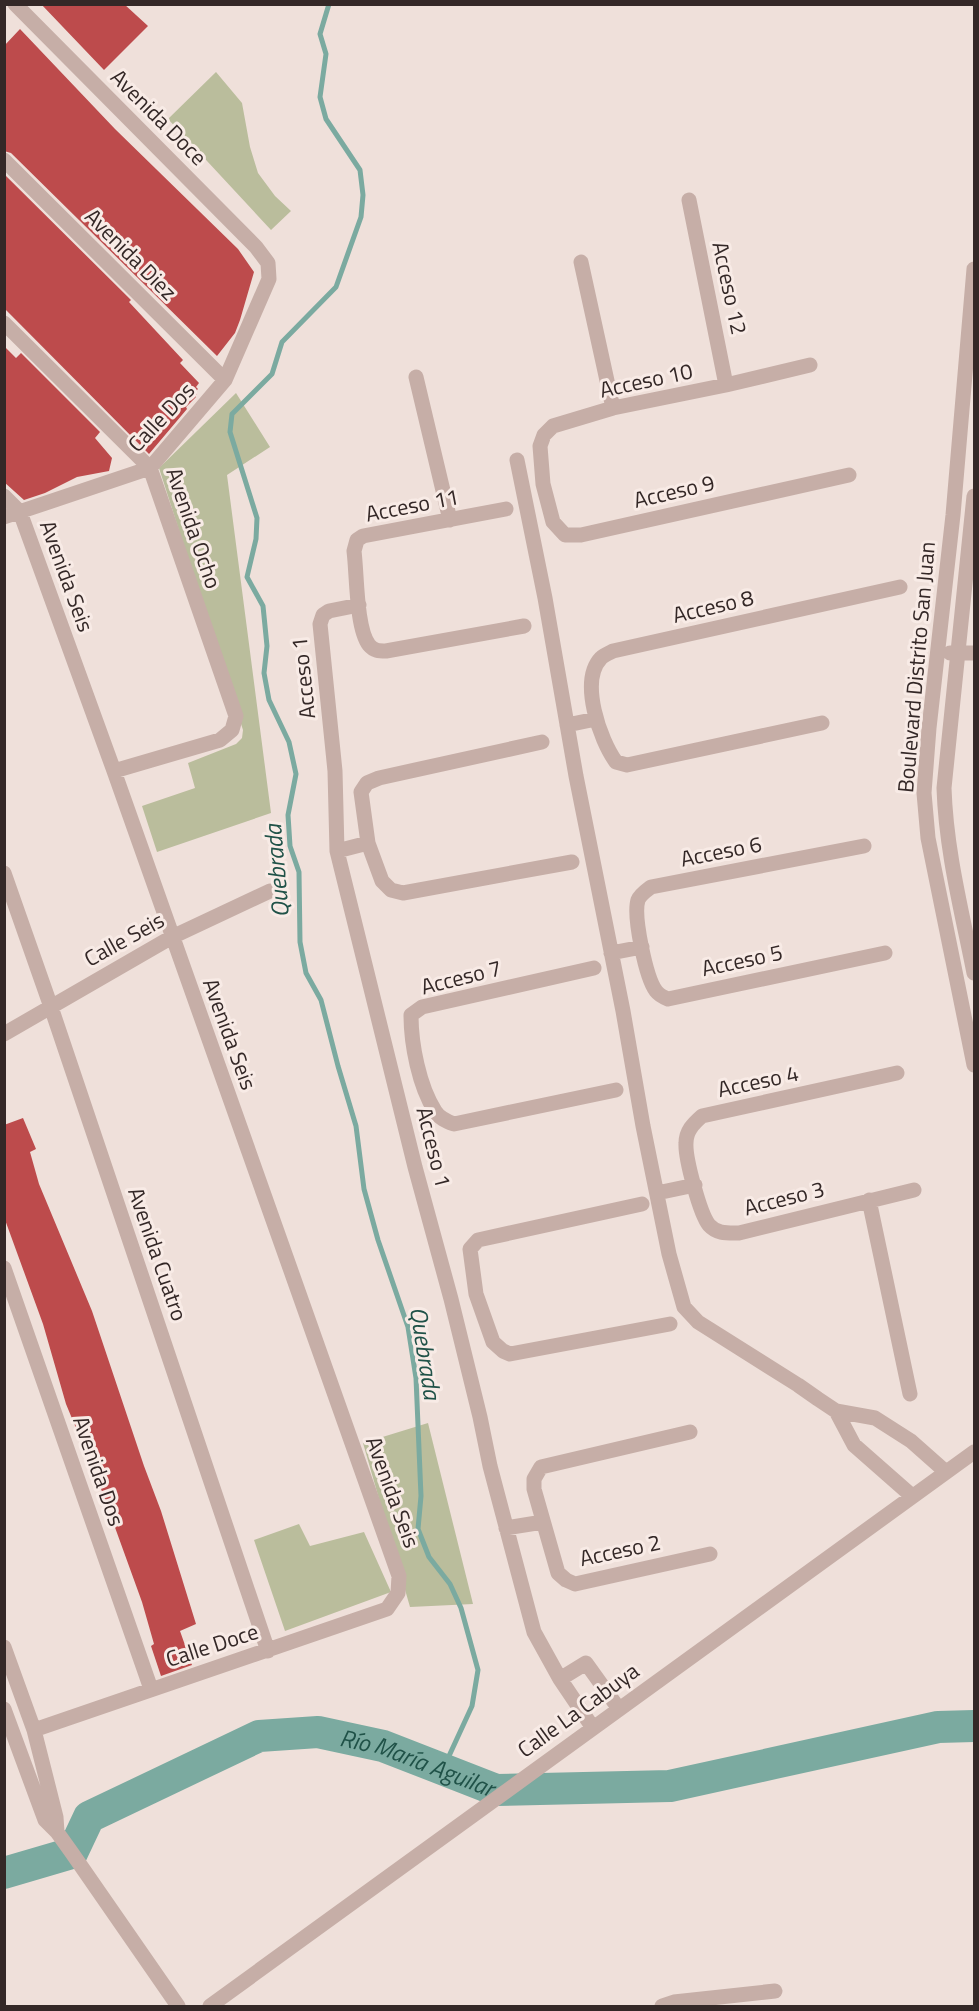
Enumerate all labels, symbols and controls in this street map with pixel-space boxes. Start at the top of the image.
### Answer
street label: Avenida Doce [103,61,215,173]
street label: Avenida Diez [77,200,185,308]
street label: Acceso 12 [704,238,756,338]
street label: Acceso 10 [596,354,696,406]
street label: Calle Dos [120,374,202,460]
street label: Avenida Ocho [157,463,231,593]
street label: Acceso 9 [630,465,718,517]
street label: Acceso 11 [362,479,462,531]
street label: Avenida Seis [31,515,103,637]
street label: Boulevard Distrito San Juan [888,540,944,794]
street label: Acceso 8 [669,580,757,632]
street label: Acceso 1 [282,635,324,721]
water label: Quebrada [254,821,298,919]
street label: Acceso 6 [677,826,765,876]
street label: Calle Seis [78,903,170,975]
street label: Acceso 5 [698,935,786,985]
street label: Acceso 7 [417,951,505,1003]
street label: Avenida Seis [194,973,266,1095]
street label: Acceso 4 [714,1056,802,1106]
street label: Acceso 1 [408,1103,460,1191]
street label: Acceso 3 [740,1172,828,1224]
street label: Avenida Cuatro [119,1183,197,1325]
water label: Quebrada [401,1304,451,1404]
street label: Avenida Dos [64,1411,134,1531]
street label: Avenida Seis [357,1431,429,1553]
street label: Acceso 2 [576,1525,664,1575]
street label: Calle Doce [161,1614,263,1676]
street label: Calle La Cabuya [510,1654,646,1766]
water label: Río María Aguilar [337,1719,503,1807]

